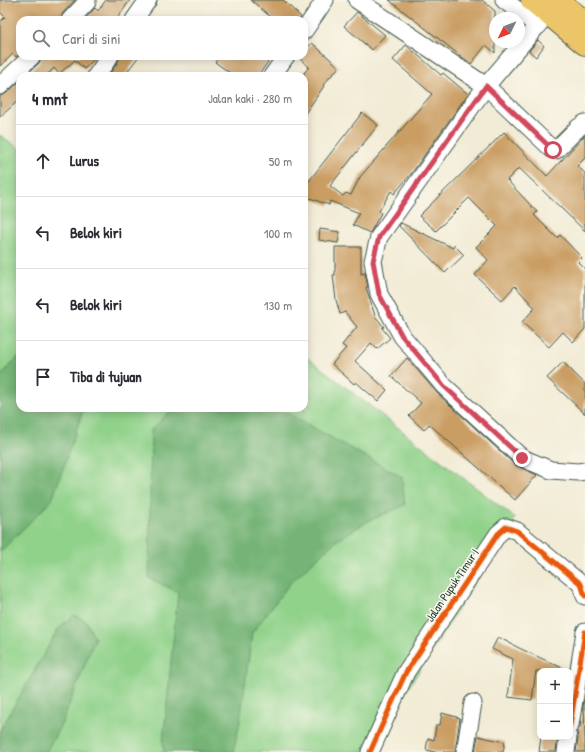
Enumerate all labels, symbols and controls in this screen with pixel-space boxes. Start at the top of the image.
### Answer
north arrow [489,12,525,48]
search box [16,16,308,60]
icon: search [30,27,52,49]
text: Cari di sini [62,28,121,49]
text: 4 mnt [32,87,67,110]
text: Jalan kaki · 280 m [208,89,292,107]
route start [544,141,562,159]
icon: ahead [32,150,54,172]
text: Lurus [70,150,99,171]
text: 50 m [269,152,292,170]
icon: left [32,222,54,244]
text: Belok kiri [70,222,122,243]
text: 100 m [264,224,292,242]
icon: left [32,294,54,316]
text: Belok kiri [70,294,122,315]
text: 130 m [264,296,292,314]
icon: arrive [32,366,54,388]
text: Tiba di tujuan [70,366,142,387]
route end [513,449,531,467]
street label: Jalan Pupuk Timur I [421,545,483,625]
map controls [537,668,573,740]
button: + [537,668,573,704]
button: − [537,704,573,740]

